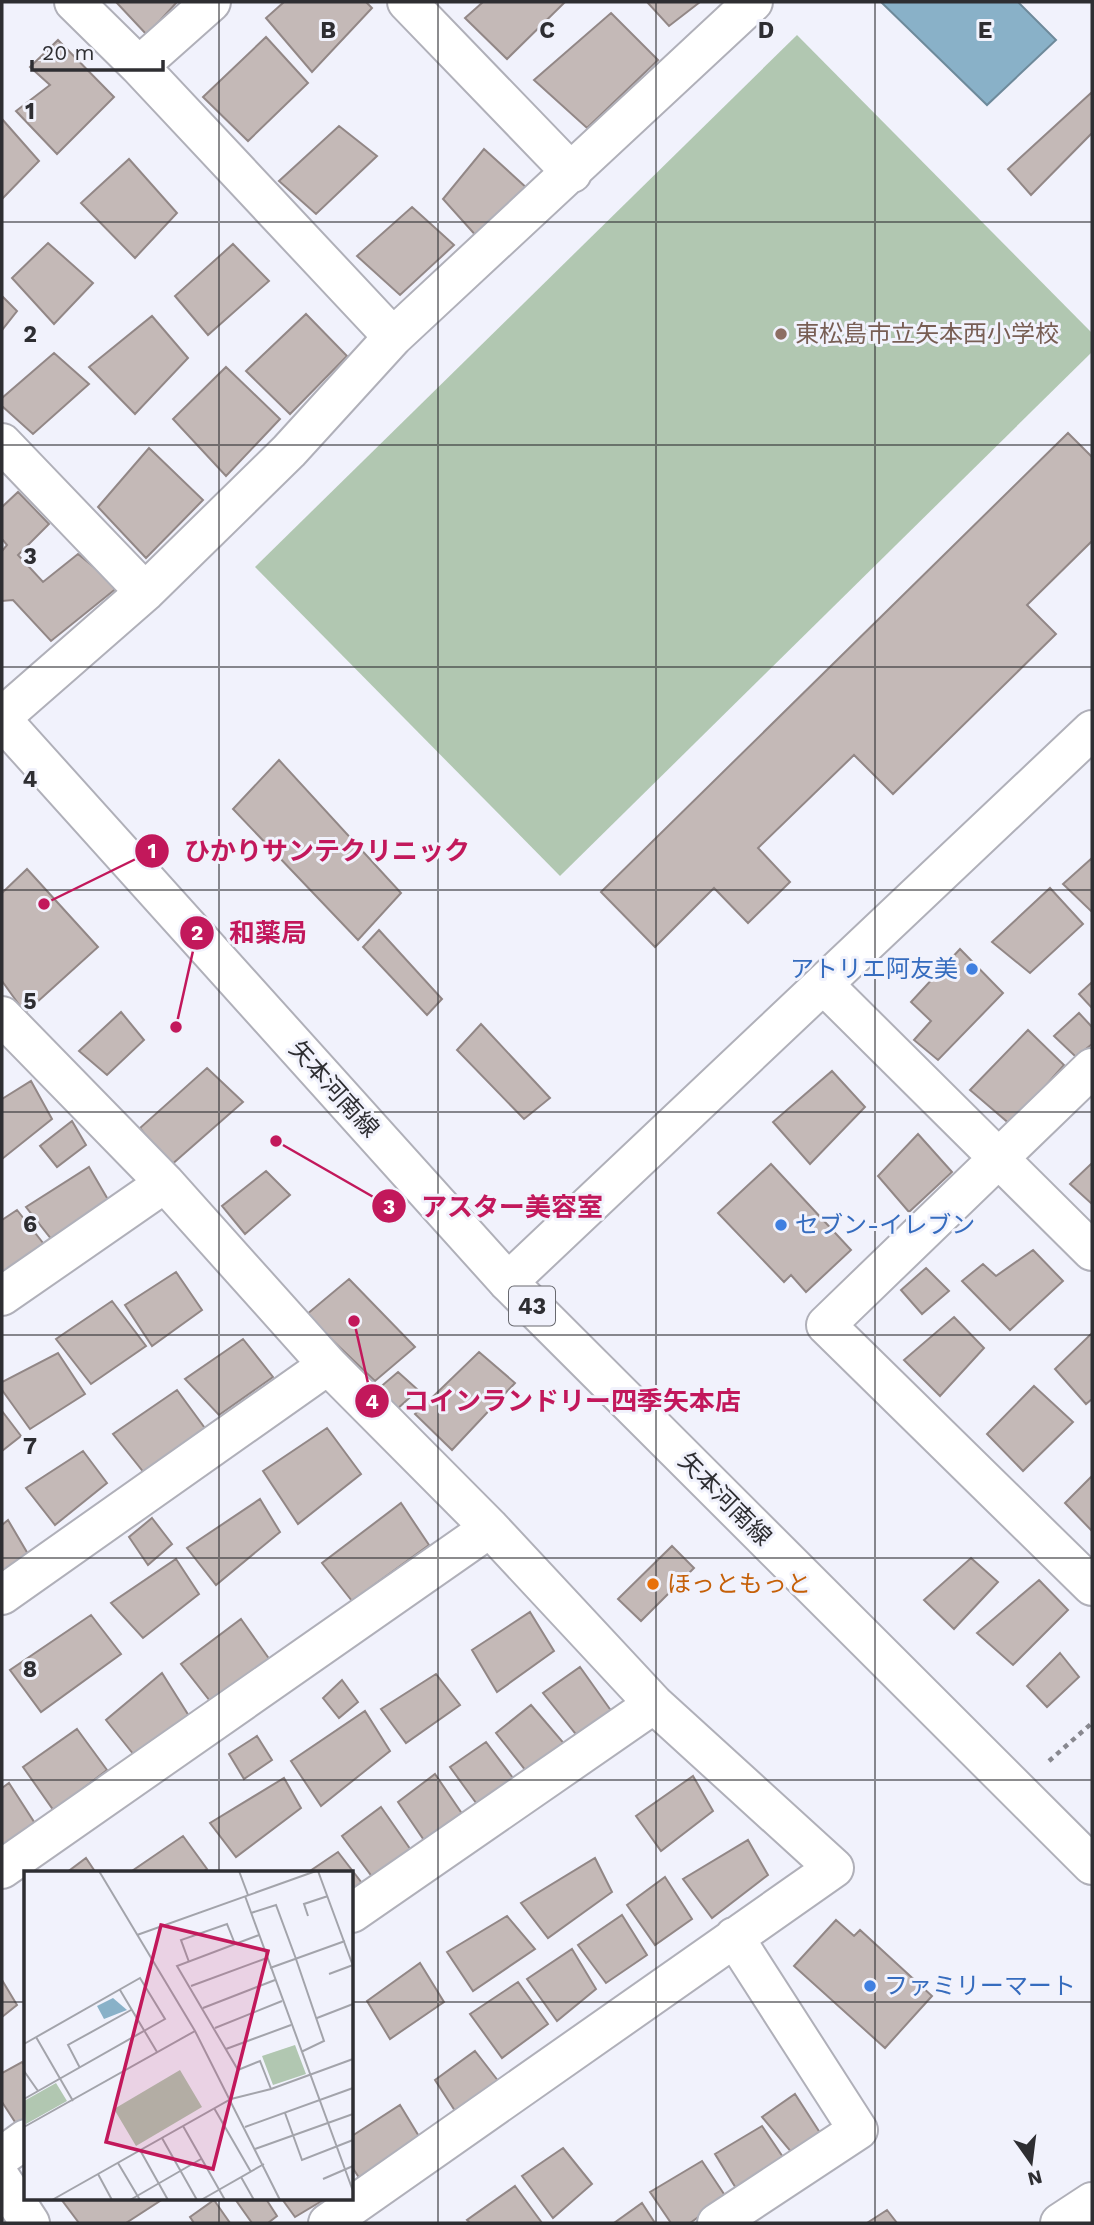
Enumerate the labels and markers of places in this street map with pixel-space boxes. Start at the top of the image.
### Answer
place label: 東松島市立矢本西小学校 [795,320,1059,348]
marker: 東松島市立矢本西小学校 [773,326,789,342]
callout: ひかりサンテクリニック [135,827,484,874]
callout: 和薬局 [180,909,321,956]
place label: アトリエ阿友美 [790,955,958,983]
marker: アトリエ阿友美 [964,961,980,977]
callout: アスター美容室 [372,1183,617,1230]
place label: セブン-イレブン [795,1211,975,1239]
marker: セブン-イレブン [773,1217,789,1233]
callout: コインランドリー四季矢本店 [354,1378,755,1425]
place label: ほっともっと [667,1570,811,1598]
marker: ほっともっと [645,1576,661,1592]
place label: ファミリーマート [884,1972,1076,2000]
marker: ファミリーマート [862,1978,878,1994]

